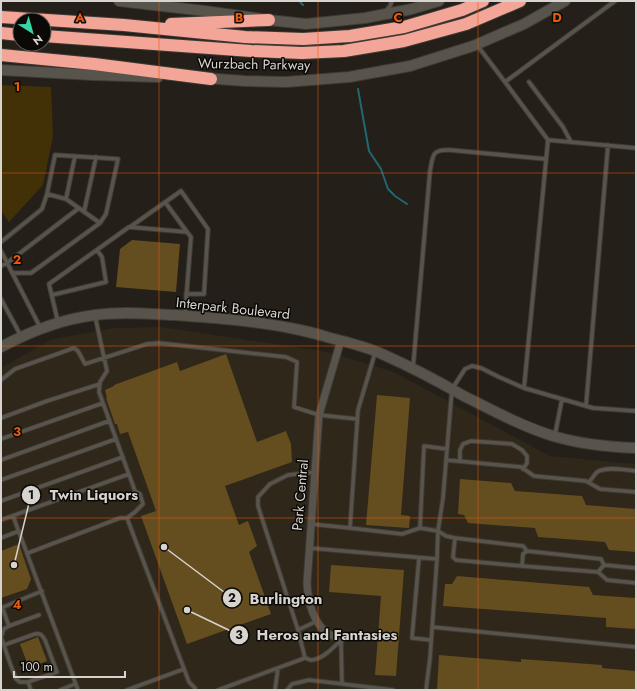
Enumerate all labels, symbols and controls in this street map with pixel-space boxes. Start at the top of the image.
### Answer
text: A [74,8,85,27]
text: B [235,8,244,27]
text: C [393,8,403,27]
text: D [552,8,562,27]
north arrow [12,12,52,52]
text: N [30,31,46,49]
street label: Wurzbach Parkway [198,53,311,75]
text: 1 [14,77,20,96]
text: 2 [13,250,21,269]
street label: Interpark Boulevard [175,292,291,324]
text: 3 [13,422,21,441]
street label: Park Central [287,459,313,531]
callout: Twin Liquors [21,482,146,509]
text: Twin Liquors [50,484,138,506]
text: 1 [28,486,34,504]
callout: Burlington [222,585,331,612]
text: Burlington [250,588,322,610]
text: 2 [228,589,236,607]
text: 4 [12,595,22,614]
callout: Heros and Fantasies [229,621,406,648]
text: Heros and Fantasies [257,624,398,646]
text: 3 [235,626,243,644]
scale bar [14,653,125,679]
text: 100 m [20,658,53,676]

